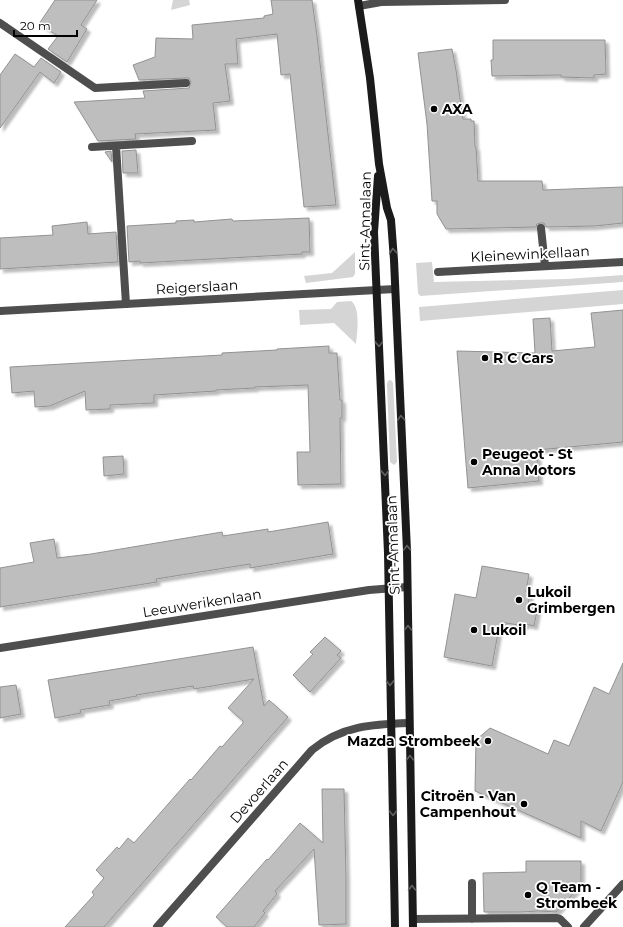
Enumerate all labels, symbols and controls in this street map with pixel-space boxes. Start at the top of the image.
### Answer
scale bar [14,12,77,38]
text: 20 m [20,18,51,33]
place label: AXA [441,100,473,118]
marker: AXA [429,104,439,114]
street label: Sint-Annalaan [355,171,375,271]
street label: Kleinewinkellaan [470,242,590,266]
one-way arrow [389,247,398,254]
street label: Reigerslaan [155,276,239,298]
one-way arrow [375,341,384,347]
place label: R C Cars [493,349,554,367]
marker: R C Cars [480,353,490,363]
one-way arrow [396,415,405,421]
place label: Peugeot - St Anna Motors [481,445,576,479]
marker: Peugeot - St Anna Motors [469,457,479,467]
one-way arrow [380,470,389,476]
street label: Sint-Annalaan [382,495,404,595]
one-way arrow [402,545,411,551]
place label: Lukoil Grimbergen [527,583,615,617]
street label: Leeuwerikenlaan [141,585,263,621]
marker: Lukoil Grimbergen [514,595,524,605]
place label: Lukoil [482,621,526,639]
one-way arrow [404,625,412,631]
marker: Lukoil [469,625,479,635]
one-way arrow [386,680,394,686]
place label: Mazda Strombeek [347,732,481,750]
marker: Mazda Strombeek [483,736,493,746]
street label: Devoerlaan [226,755,292,827]
one-way arrow [406,755,414,761]
place label: Citroën - Van Campenhout [420,787,516,821]
marker: Citroën - Van Campenhout [519,799,529,809]
one-way arrow [389,810,397,816]
place label: Q Team - Strombeek [536,878,618,912]
one-way arrow [408,885,416,891]
marker: Q Team - Strombeek [523,890,533,900]

